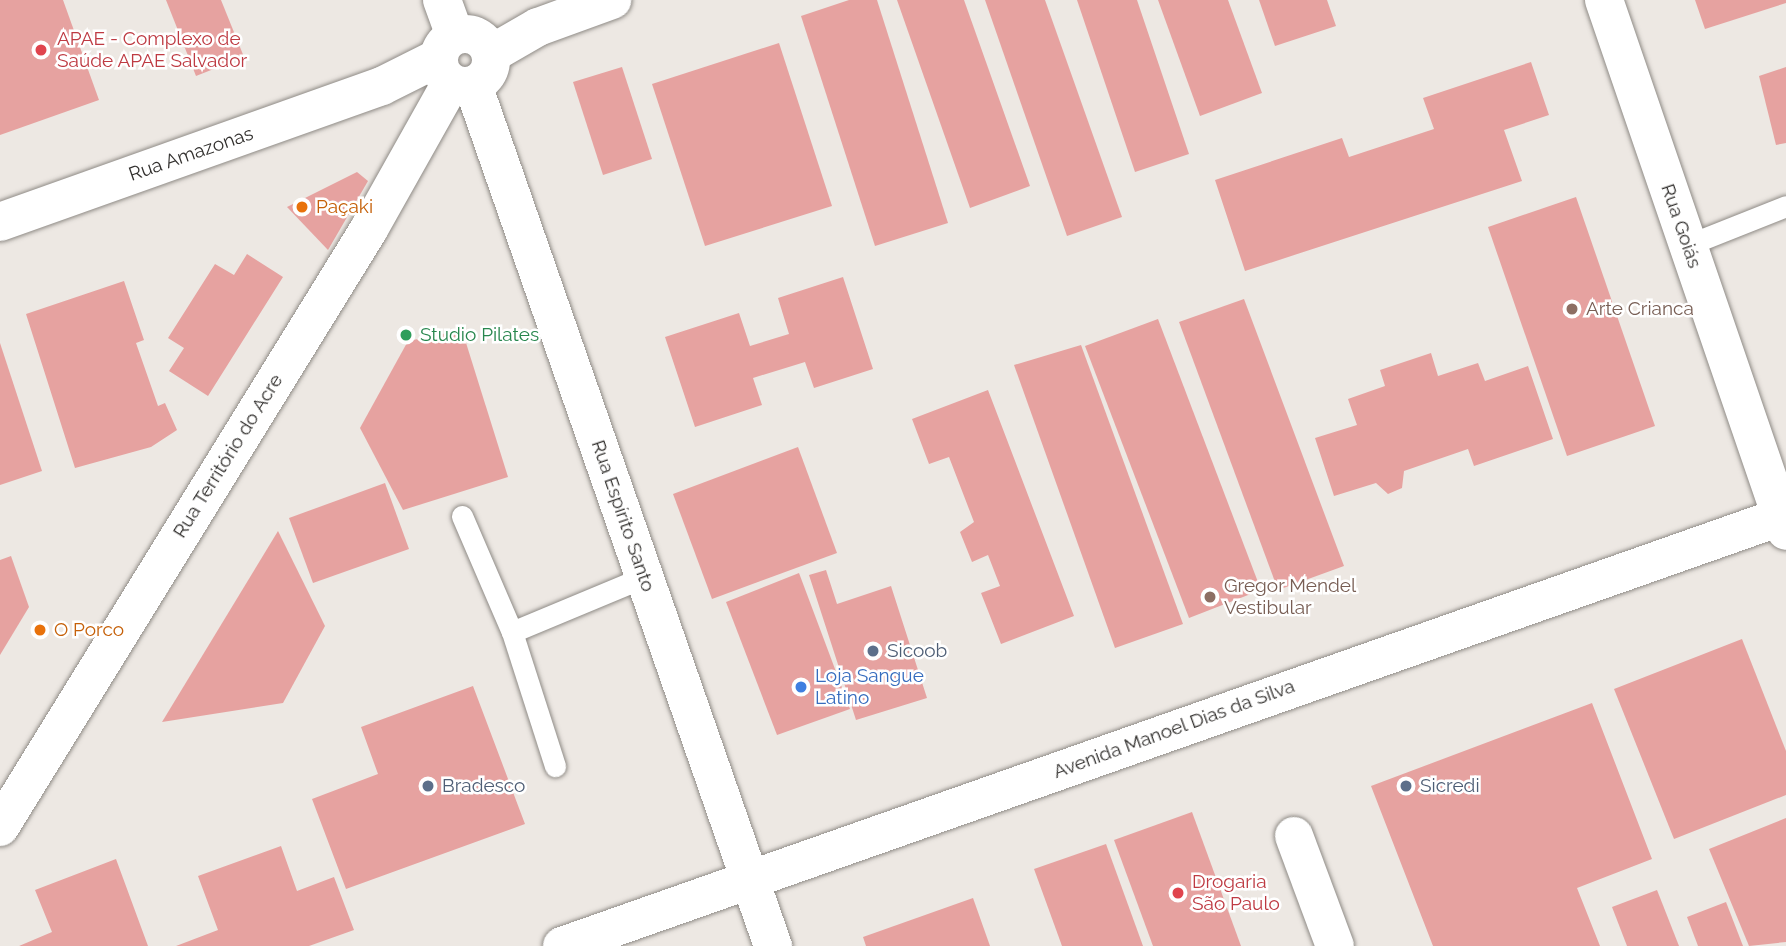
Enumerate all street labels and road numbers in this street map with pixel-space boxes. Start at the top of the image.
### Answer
street label: Rua Amazonas [126,122,256,186]
street label: Rua Goiás [1656,181,1706,271]
street label: Rua Território do Acre [168,369,288,543]
street label: Rua Espírito Santo [586,437,660,595]
street label: Avenida Manoel Dias da Silva [1050,675,1298,783]

